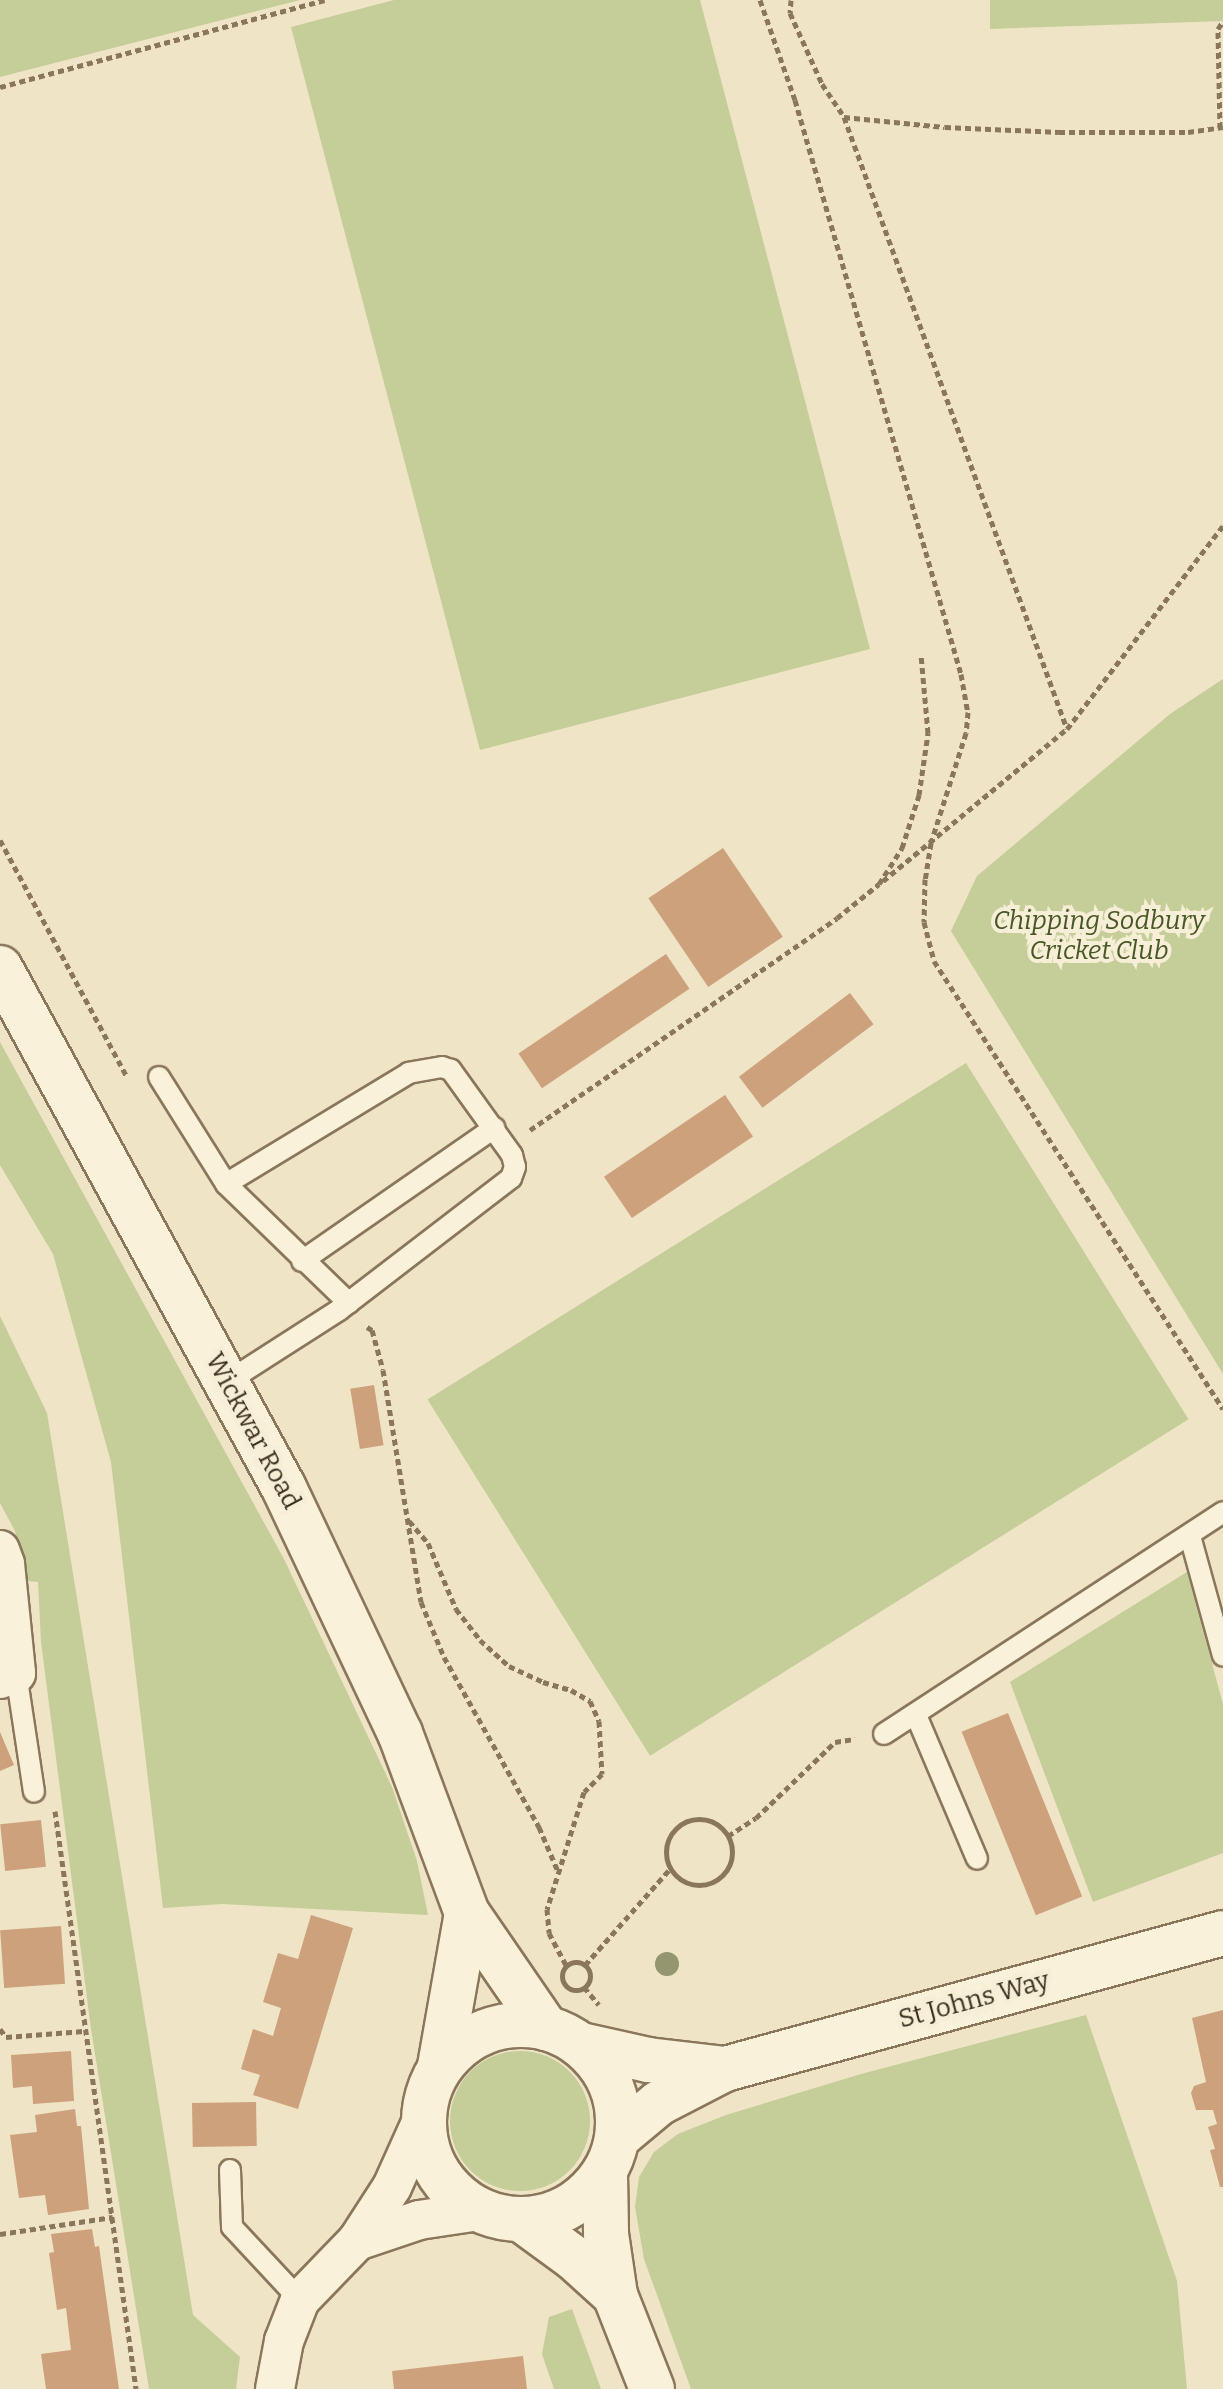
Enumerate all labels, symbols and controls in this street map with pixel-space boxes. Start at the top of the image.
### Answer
park label: Chipping Sodbury Cricket Club [993,905,1205,966]
street label: Wickwar Road [199,1347,307,1515]
street label: St Johns Way [895,1965,1053,2035]

